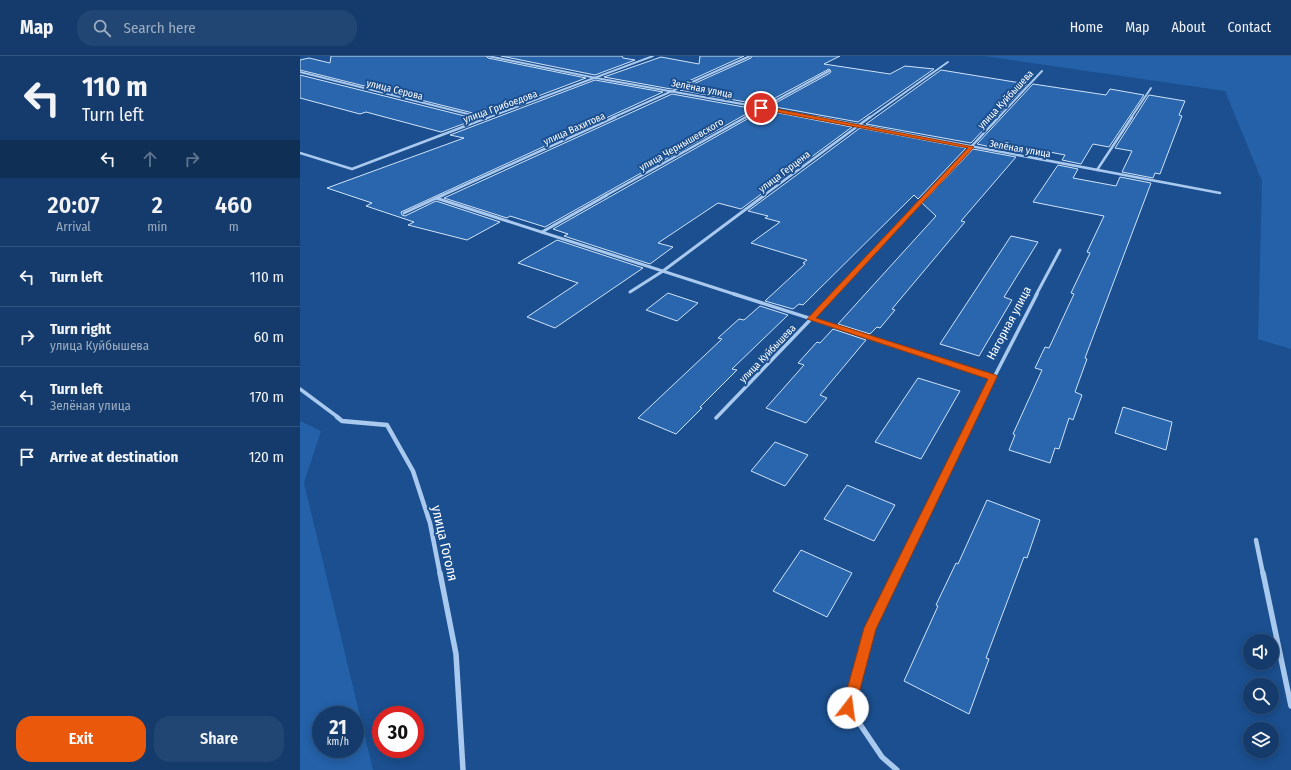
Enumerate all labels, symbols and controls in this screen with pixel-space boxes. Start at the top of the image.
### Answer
search box [77,10,357,46]
text: Map [20,16,53,39]
icon: search [91,17,113,39]
text: Search here [123,19,196,37]
text: Home [1070,19,1103,36]
text: Map [1125,19,1149,36]
text: About [1171,19,1206,36]
text: Contact [1228,19,1271,36]
street label: улица Куйбышева [975,68,1036,132]
text: 110 m [82,70,148,103]
icon: left [16,72,68,124]
street label: улица Серова [365,77,424,103]
street label: Зелёная улица [670,77,734,101]
street label: улица Грибоедова [462,88,539,126]
pin [744,91,778,125]
icon: arrive [750,97,772,119]
text: Turn left [82,104,144,126]
street label: улица Вахитова [542,110,607,148]
street label: улица Чернышевского [637,116,726,174]
street label: Зелёная улица [988,138,1052,160]
icon: left [97,148,119,170]
icon: ahead [139,148,161,170]
icon: right [181,148,203,170]
street label: улица Герцена [756,148,813,195]
text: 20:07 [48,191,100,219]
text: 2 [152,191,163,219]
text: 460 [215,191,252,219]
text: Arrival [56,219,91,234]
text: min [147,219,167,234]
text: m [229,219,239,234]
icon: left [16,266,38,288]
text: Turn left [50,268,103,286]
text: 110 m [250,268,284,286]
street label: Нагорная улица [984,284,1034,362]
text: Turn right [50,320,111,338]
street label: улица Куйбышева [737,322,799,385]
icon: right [16,326,38,348]
text: 60 m [254,328,284,346]
text: улица Куйбышева [50,338,149,353]
text: Turn left [50,380,103,398]
icon: left [16,386,38,408]
text: 170 m [249,388,284,406]
text: Зелёная улица [50,398,131,413]
icon: arrive [16,446,38,468]
text: Arrive at destination [50,448,178,466]
text: 120 m [249,448,284,466]
street label: улица Гоголя [428,504,461,583]
map controls [1243,634,1279,758]
button: sound [1243,634,1279,670]
button: search [1243,678,1279,714]
position arrow [827,687,869,729]
speed limit sign: 30 [372,706,424,758]
text: 21 [329,715,347,739]
button: Exit [16,716,146,762]
button: Share [154,716,284,762]
button: layers [1243,722,1279,758]
text: km/h [327,736,349,748]

